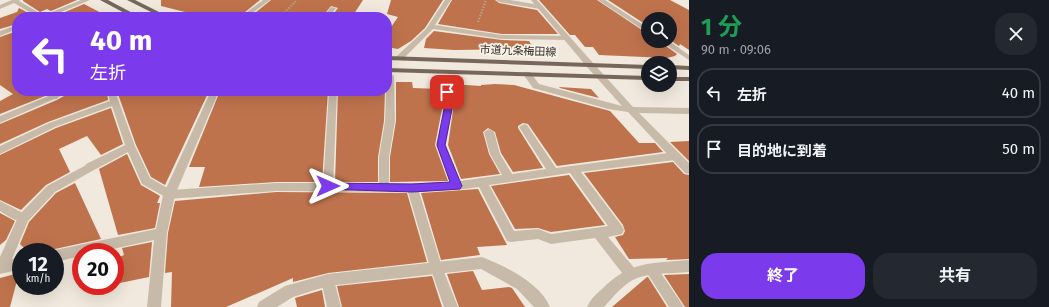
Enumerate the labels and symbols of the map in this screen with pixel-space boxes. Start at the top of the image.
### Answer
street label: 市道九条梅田線 [479,43,557,59]
pin [430,75,464,109]
position arrow [307,165,349,207]
speed limit sign: 20 [72,243,124,295]

